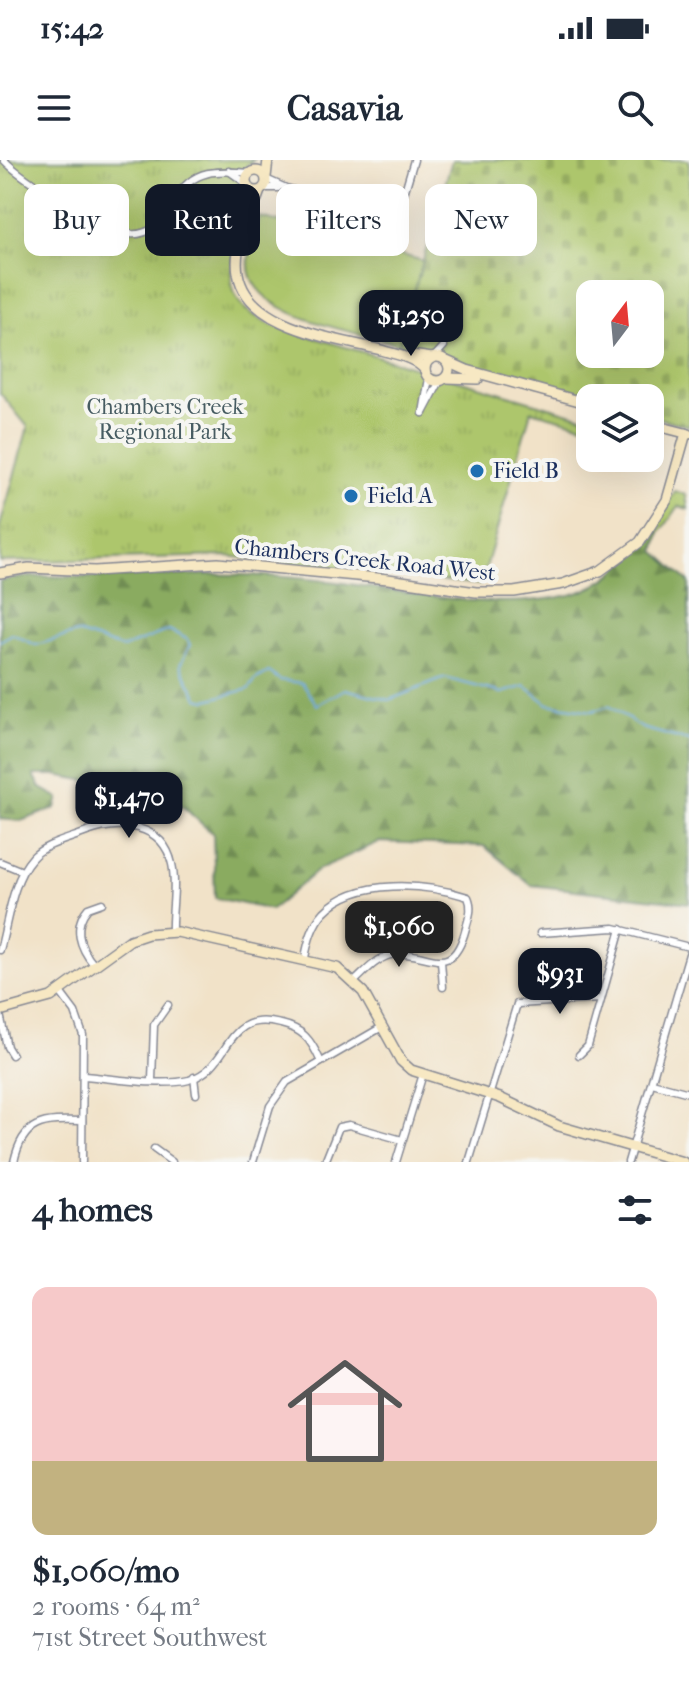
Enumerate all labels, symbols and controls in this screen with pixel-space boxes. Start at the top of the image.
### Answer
text: 15:42 [40,11,104,46]
icon: menu [32,86,76,130]
icon: search [613,86,657,130]
text: Casavia [287,87,402,129]
chip: Buy [24,184,129,256]
chip: Rent [145,184,260,256]
chip: Filters [276,184,409,256]
chip: New [425,184,537,256]
north arrow [576,280,664,368]
map controls [576,280,664,472]
pin: $1,250 [346,290,476,358]
text: $1,250 [377,300,445,331]
button: layers [576,384,664,472]
park label: Chambers Creek Regional Park [86,394,244,445]
place label: Field B [493,458,559,484]
marker: Field B [468,462,486,480]
place label: Field A [367,483,434,509]
marker: Field A [342,487,360,505]
street label: Chambers Creek Road West [233,533,497,587]
pin: $1,470 [64,772,194,840]
text: $1,470 [93,782,165,813]
pin: $1,060 [334,901,464,969]
text: $1,060 [363,911,435,942]
pin: $931 [513,948,607,1016]
text: $931 [536,958,584,989]
icon: filters [613,1188,657,1232]
text: 4 homes [32,1190,153,1230]
icon: home [273,1339,417,1483]
text: $1,060/mo [32,1551,179,1591]
text: 2 rooms · 64 m² [32,1591,200,1622]
text: 71st Street Southwest [32,1622,267,1653]

